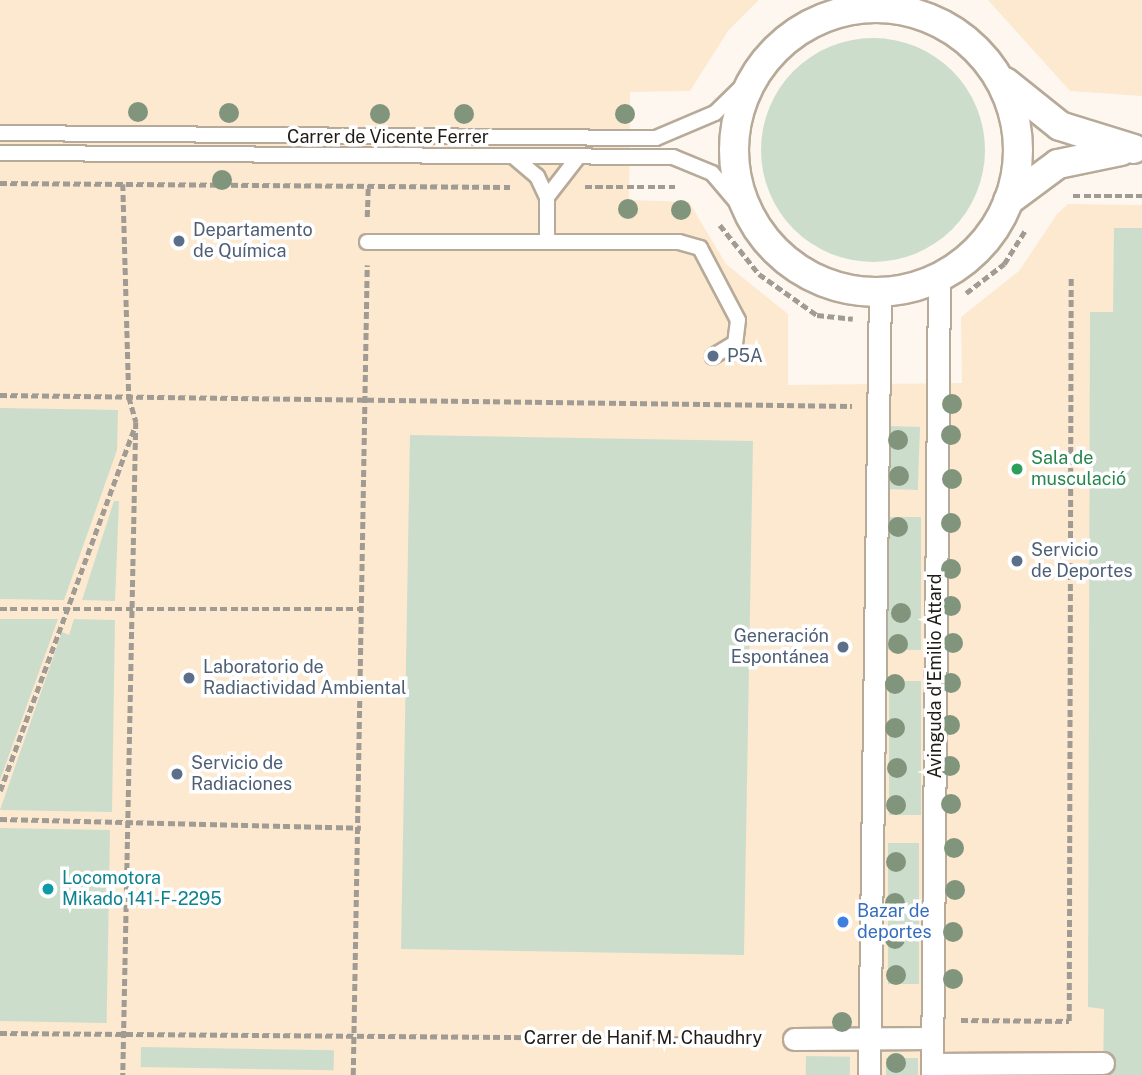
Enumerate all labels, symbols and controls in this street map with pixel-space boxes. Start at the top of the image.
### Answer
street label: Carrer de Vicente Ferrer [287,126,489,148]
place label: Departamento de Química [193,220,313,262]
marker: Departamento de Química [171,233,187,249]
place label: P5A [727,345,763,367]
marker: P5A [705,348,721,364]
place label: Sala de musculació [1031,448,1126,490]
marker: Sala de musculació [1009,461,1025,477]
place label: Servicio de Deportes [1031,540,1133,582]
marker: Servicio de Deportes [1009,553,1025,569]
street label: Avinguda d'Emilio Attard [924,573,946,779]
place label: Generación Espontánea [731,626,829,668]
marker: Generación Espontánea [835,639,851,655]
place label: Laboratorio de Radiactividad Ambiental [203,657,406,700]
marker: Laboratorio de Radiactividad Ambiental [181,670,197,686]
place label: Servicio de Radiaciones [191,753,292,796]
marker: Servicio de Radiaciones [169,766,185,782]
place label: Locomotora Mikado 141-F-2295 [62,868,222,910]
marker: Locomotora Mikado 141-F-2295 [40,881,56,897]
place label: Bazar de deportes [857,901,932,944]
marker: Bazar de deportes [835,914,851,930]
street label: Carrer de Hanif M. Chaudhry [524,1027,762,1049]

